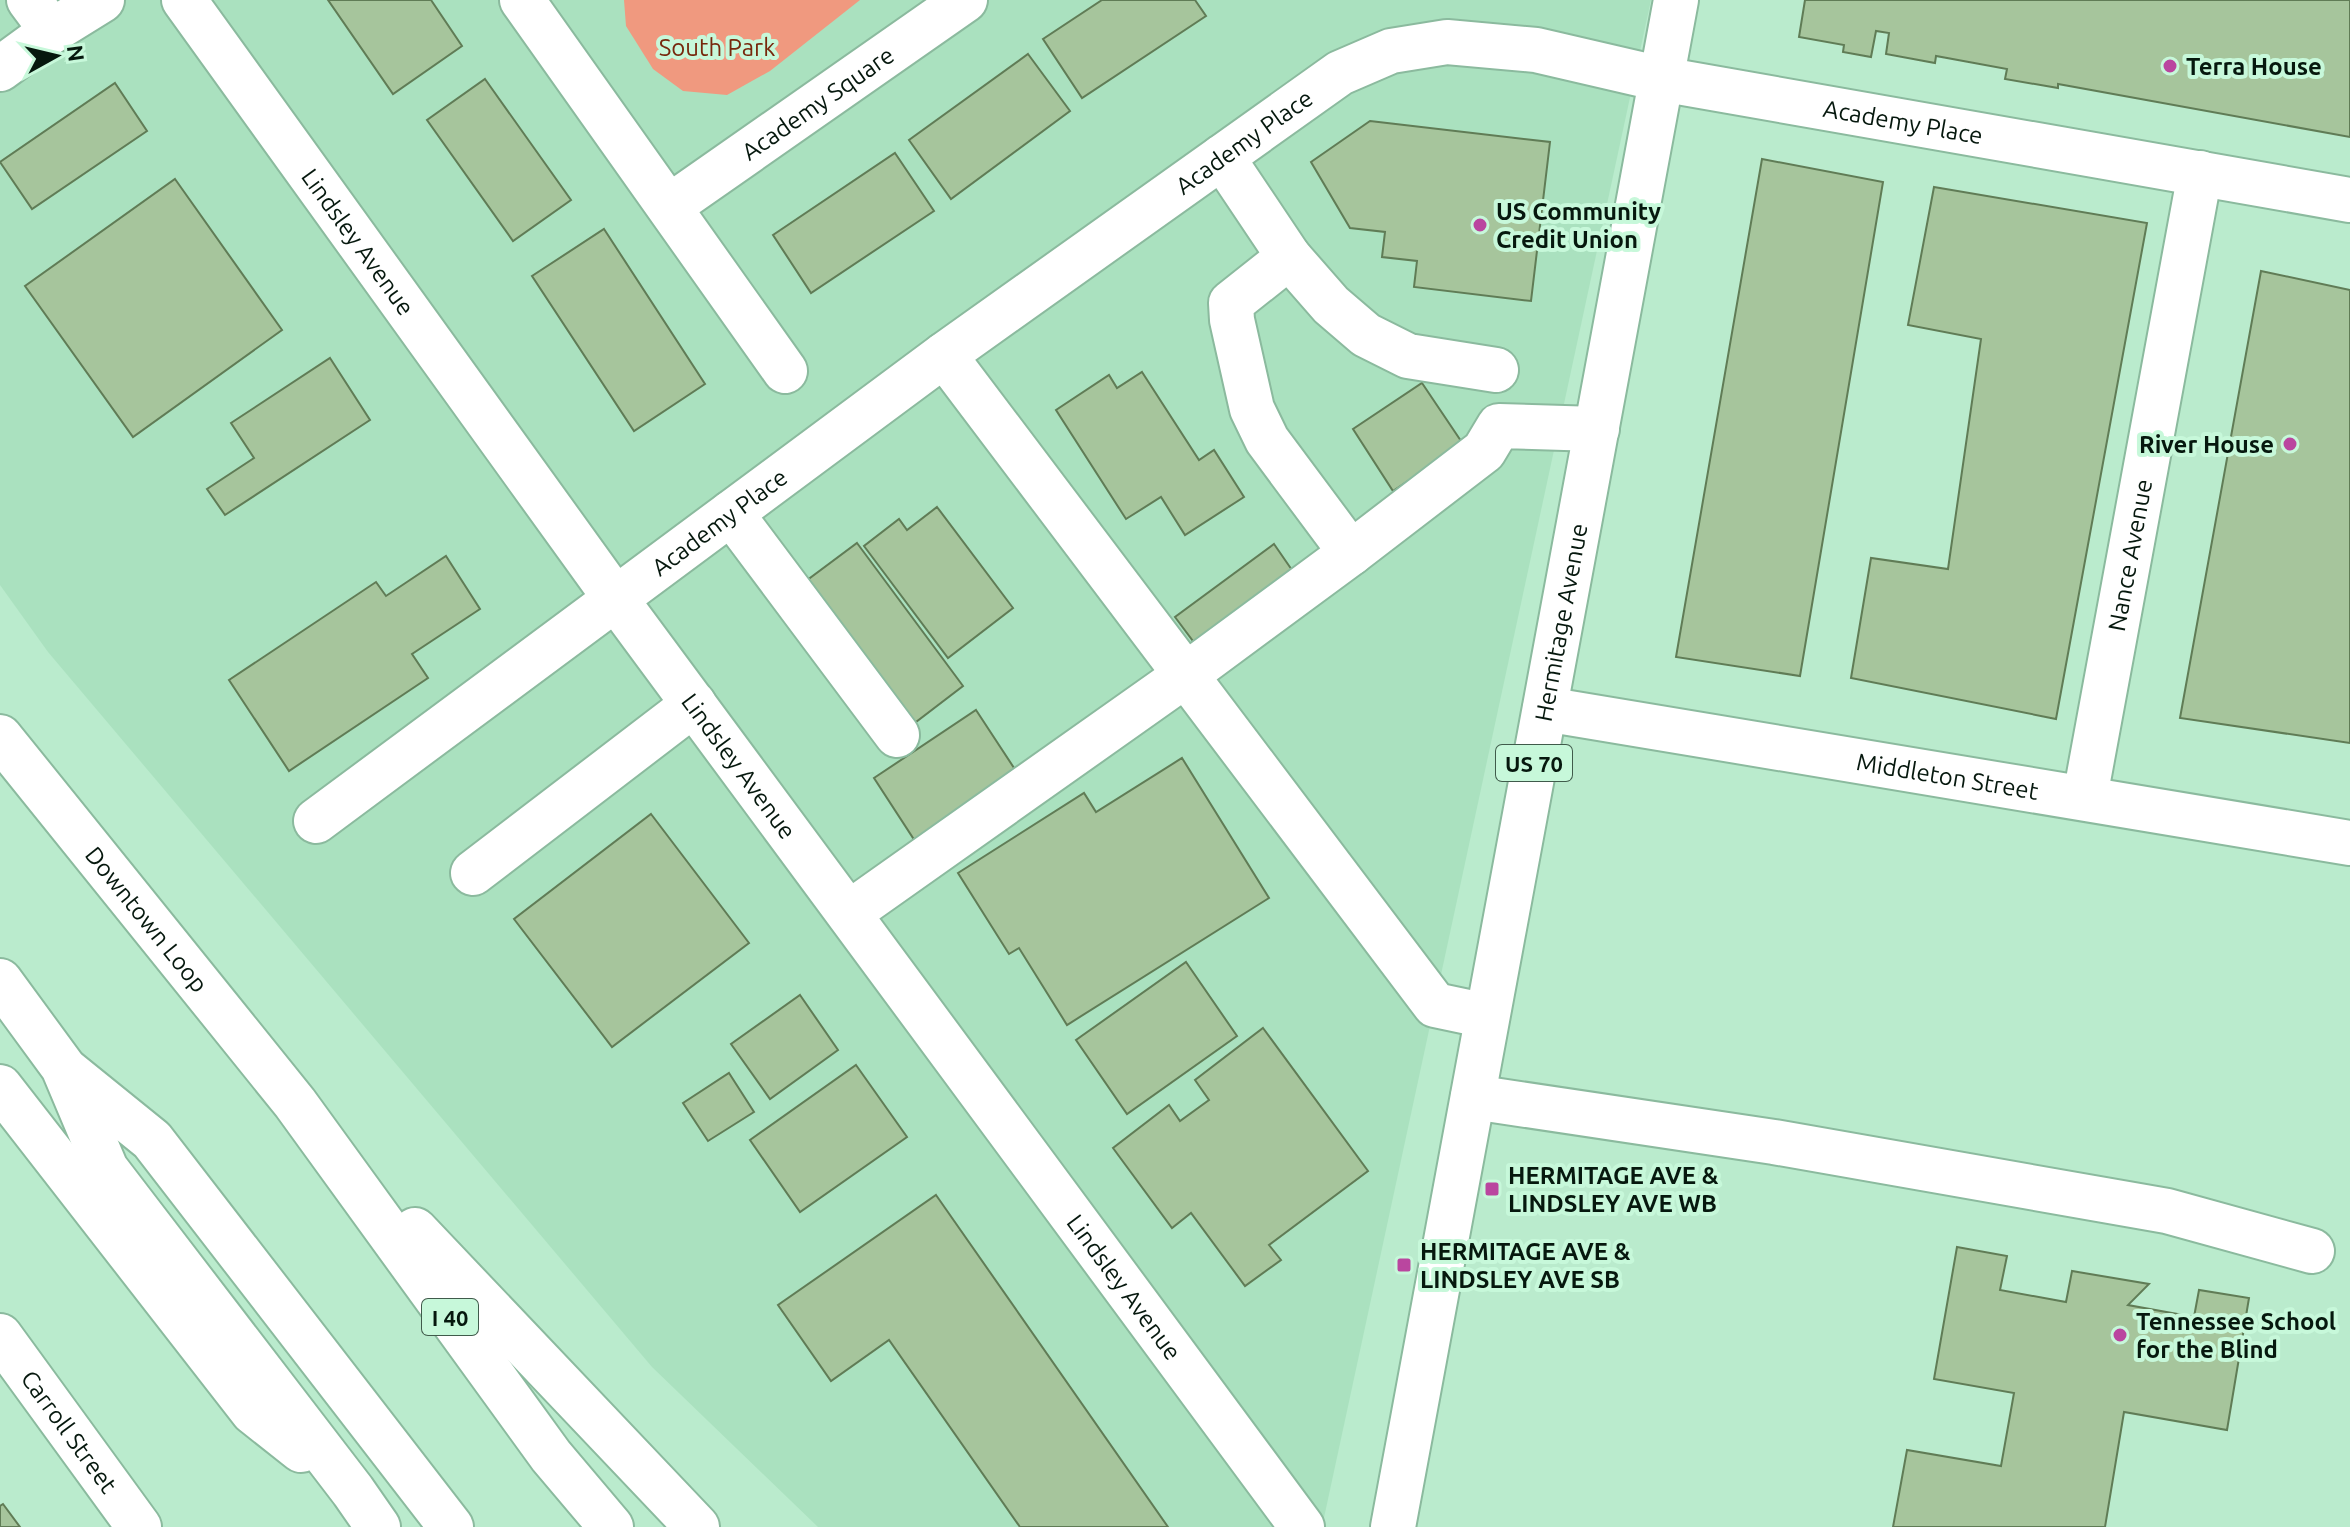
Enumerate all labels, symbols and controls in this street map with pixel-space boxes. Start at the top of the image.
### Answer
north arrow [16,16,96,96]
park label: South Park [659,34,775,61]
street label: Academy Square [736,41,899,165]
text: N [63,43,90,63]
place label: Terra House [2186,53,2322,80]
marker: Terra House [2161,57,2179,75]
street label: Academy Place [1170,84,1317,199]
street label: Academy Place [1821,94,1985,149]
street label: Lindsley Avenue [296,163,420,320]
place label: US Community Credit Union [1496,198,1661,253]
marker: US Community Credit Union [1471,216,1489,234]
place label: River House [2139,431,2274,458]
marker: River House [2281,435,2299,453]
street label: Academy Place [646,463,792,581]
street label: Nance Avenue [2102,477,2157,633]
street label: Hermitage Avenue [1529,521,1592,724]
street label: Lindsley Avenue [677,688,802,844]
road number: US 70 [1496,745,1572,781]
street label: Middleton Street [1854,748,2041,805]
street label: Downtown Loop [80,841,214,997]
place label: HERMITAGE AVE & LINDSLEY AVE WB [1508,1162,1719,1217]
marker: HERMITAGE AVE & LINDSLEY AVE WB [1483,1180,1501,1198]
street label: Lindsley Avenue [1062,1209,1187,1365]
place label: HERMITAGE AVE & LINDSLEY AVE SB [1420,1238,1631,1293]
marker: HERMITAGE AVE & LINDSLEY AVE SB [1395,1256,1413,1274]
road number: I 40 [422,1299,478,1335]
place label: Tennessee School for the Blind [2136,1308,2336,1363]
marker: Tennessee School for the Blind [2111,1326,2129,1344]
street label: Carroll Street [16,1365,123,1498]

